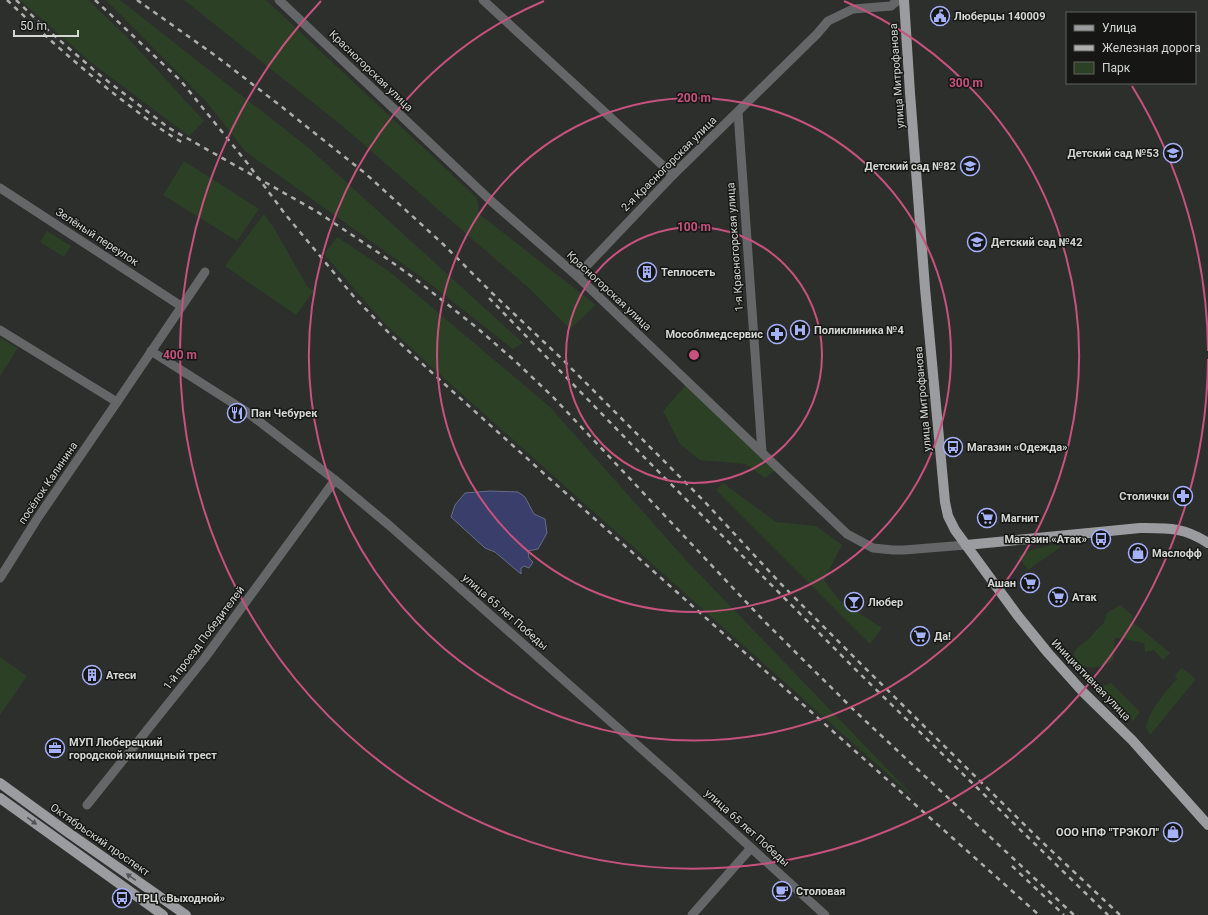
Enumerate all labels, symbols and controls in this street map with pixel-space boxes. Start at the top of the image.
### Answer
public building icon: Люберцы 140009 [929,5,951,27]
place label: Люберцы 140009 [954,10,1046,23]
scale bar [14,12,78,38]
legend [1066,12,1196,84]
text: 50 m [20,19,47,33]
text: Улица [1102,21,1137,35]
street label: улица Митрофанова [887,23,907,129]
street label: Красногорская улица [327,28,415,114]
text: Железная дорога [1102,41,1201,55]
text: Парк [1102,61,1131,75]
text: 300 m [949,76,983,90]
text: 200 m [677,91,711,105]
street label: 2-я Красногорская улица [619,114,719,214]
school or university icon: Детский сад №53 [1162,142,1184,164]
place label: Детский сад №53 [1068,147,1159,160]
school or university icon: Детский сад №82 [959,155,981,177]
place label: Детский сад №82 [865,160,956,173]
street label: 1-я Красногорская улица [724,182,746,312]
street label: Зелёный переулок [53,205,141,269]
text: 100 m [677,220,711,234]
school or university icon: Детский сад №42 [966,231,988,253]
place label: Детский сад №42 [991,236,1083,249]
street label: Красногорская улица [564,248,654,334]
building icon: Теплосеть [636,261,658,283]
place label: Теплосеть [661,266,715,279]
hospital icon: Поликлиника №4 [789,319,811,341]
pharmacy icon: Мособлмедсервис [766,323,788,345]
place label: Поликлиника №4 [814,324,904,337]
place label: Мособлмедсервис [665,328,763,341]
street label: улица Митрофанова [912,346,934,452]
text: 400 m [163,348,197,362]
centre of rings [687,348,701,362]
restaurant icon: Пан Чебурек [226,402,248,424]
place label: Пан Чебурек [251,407,318,420]
bus stop icon: Магазин «Одежда» [942,436,964,458]
street label: посёлок Калинина [16,439,80,527]
place label: Магазин «Одежда» [967,441,1068,454]
pharmacy icon: Столички [1172,485,1194,507]
place label: Столички [1119,490,1169,503]
supermarket icon: Магнит [976,507,998,529]
place label: Магнит [1001,512,1040,525]
bus stop icon: Магазин «Атак» [1090,528,1112,550]
place label: Магазин «Атак» [1004,533,1087,546]
shop icon: Маслофф [1127,542,1149,564]
place label: Маслофф [1152,547,1202,560]
street label: улица 65 лет Победы [459,571,551,653]
supermarket icon: Ашан [1019,572,1041,594]
place label: Ашан [988,577,1016,590]
street label: 1-й проезд Победителей [161,584,247,692]
supermarket icon: Атак [1047,586,1069,608]
bar icon: Любер [843,591,865,613]
place label: Атак [1072,591,1098,604]
place label: Любер [868,596,903,609]
supermarket icon: Да! [909,625,931,647]
place label: Да! [934,630,951,643]
street label: Инициативная улица [1049,636,1133,724]
building icon: Атеси [81,664,103,686]
place label: Атеси [106,669,136,682]
place label: МУП Люберецкий городской жилищный трест [69,736,217,762]
office icon: МУП Люберецкий городской жилищный трест [44,737,66,759]
street label: улица 65 лет Победы [702,787,792,869]
street label: Октябрьский проспект [48,801,153,880]
one-way arrow [26,817,37,825]
shop icon: ООО НПФ "ТРЭКОЛ" [1162,821,1184,843]
place label: ООО НПФ "ТРЭКОЛ" [1056,826,1159,839]
one-way arrow [126,873,136,881]
cafe icon: Столовая [771,880,793,902]
place label: Столовая [796,885,845,898]
bus stop icon: ТРЦ «Выходной» [111,887,133,909]
place label: ТРЦ «Выходной» [136,892,225,905]

